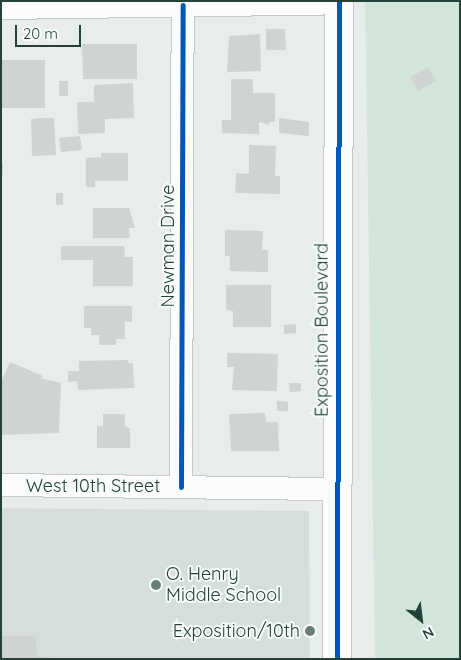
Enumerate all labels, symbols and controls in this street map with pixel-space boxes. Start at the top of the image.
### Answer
scale bar [18,15,84,47]
text: 20 m [23,24,58,43]
street label: Newman Drive [157,185,179,307]
street label: Exposition Boulevard [311,243,333,417]
street label: West 10th Street [26,475,160,497]
place label: O. Henry Middle School [166,564,281,606]
marker: O. Henry Middle School [150,579,162,591]
north arrow [396,595,446,645]
place label: Exposition/10th [173,620,300,642]
text: N [419,623,437,643]
marker: Exposition/10th [304,625,316,637]

